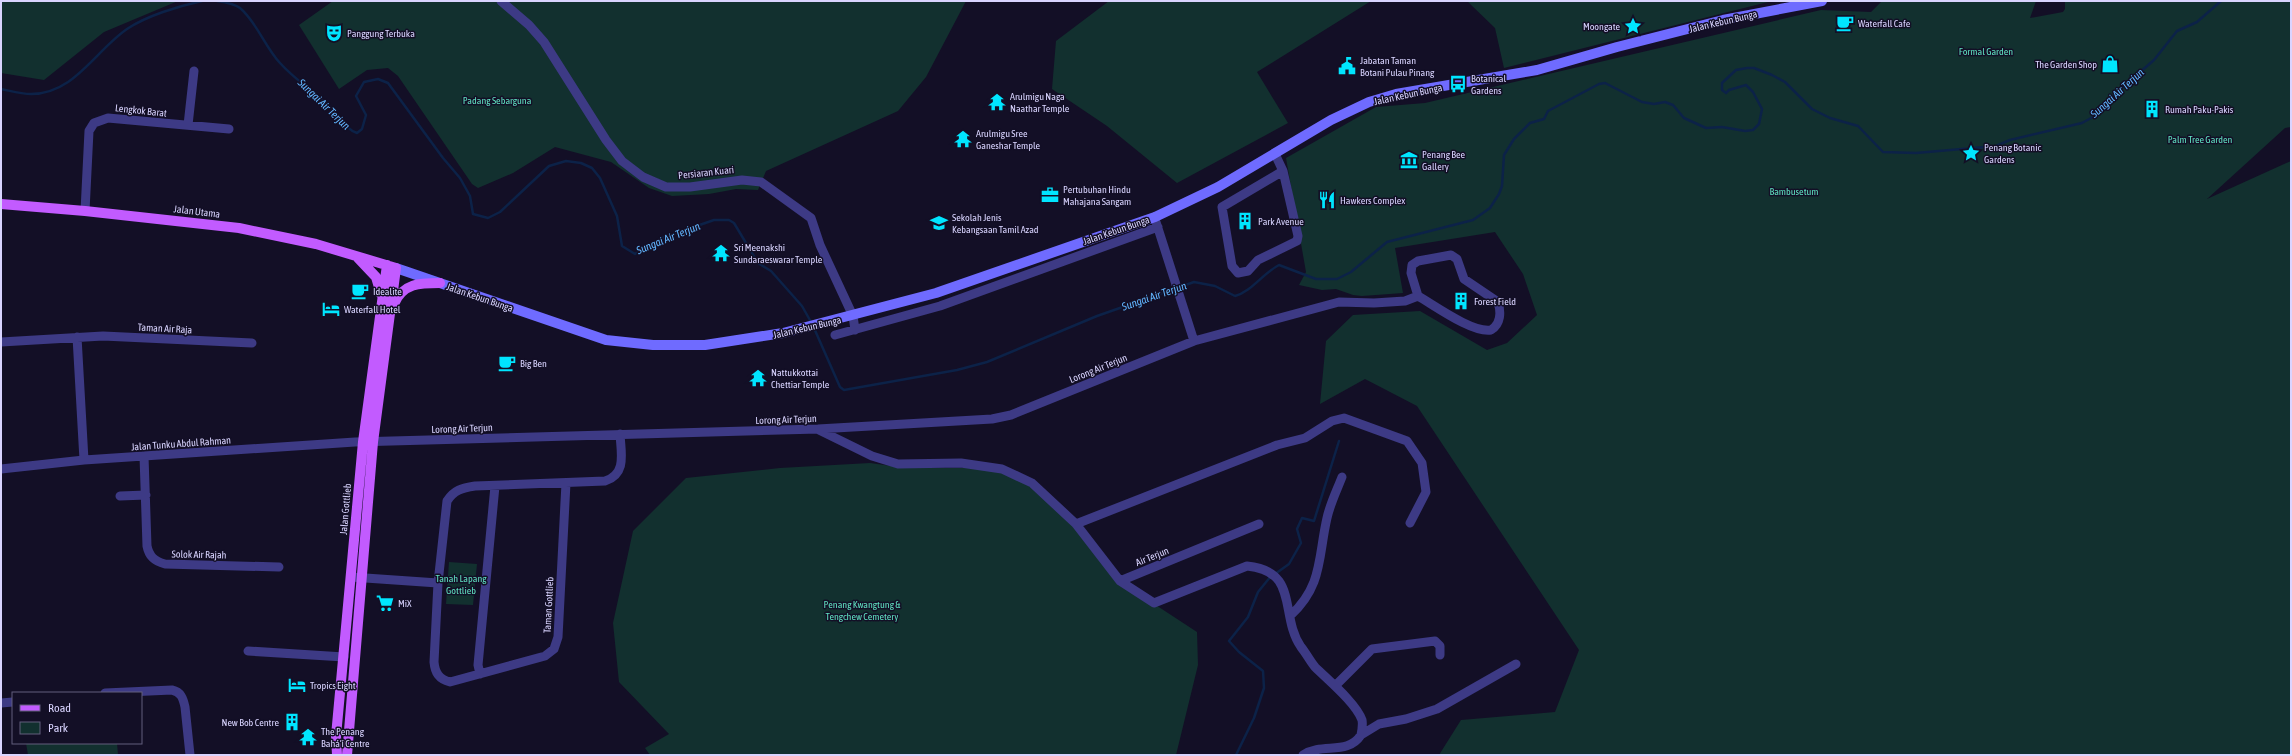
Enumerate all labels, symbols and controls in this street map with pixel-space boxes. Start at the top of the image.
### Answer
street label: Jalan Kebun Bunga [1688,8,1759,35]
cafe icon: Waterfall Cafe [1835,13,1855,33]
place icon: Moongate [1623,16,1643,36]
place label: Waterfall Cafe [1858,18,1911,29]
place label: Moongate [1583,21,1620,32]
theatre icon: Panggung Terbuka [324,23,344,43]
place label: Panggung Terbuka [347,28,415,39]
park label: Formal Garden [1959,46,2013,57]
shop icon: The Garden Shop [2100,54,2120,74]
place label: Jabatan Taman Botani Pulau Pinang [1360,55,1435,78]
public building icon: Jabatan Taman Botani Pulau Pinang [1337,56,1357,76]
place label: The Garden Shop [2035,59,2097,70]
water label: Sungai Air Terjun [2087,65,2147,121]
place label: Botanical Gardens [1471,73,1506,96]
bus stop icon: Botanical Gardens [1448,74,1468,94]
water label: Sungai Air Terjun [295,75,353,132]
street label: Jalan Kebun Bunga [1373,82,1444,107]
place label: Arulmigu Naga Naathar Temple [1010,91,1070,114]
temple icon: Arulmigu Naga Naathar Temple [987,92,1007,112]
park label: Padang Sebarguna [463,95,532,106]
building icon: Rumah Paku-Pakis [2142,99,2162,119]
street label: Lengkok Barat [115,102,167,119]
place label: Rumah Paku-Pakis [2165,104,2234,115]
place label: Arulmigu Sree Ganeshar Temple [976,128,1041,151]
temple icon: Arulmigu Sree Ganeshar Temple [953,129,973,149]
park label: Palm Tree Garden [2168,134,2233,145]
place label: Penang Botanic Gardens [1984,142,2041,165]
place icon: Penang Botanic Gardens [1961,143,1981,163]
place label: Penang Bee Gallery [1422,149,1466,172]
museum icon: Penang Bee Gallery [1399,150,1419,170]
street label: Persiaran Kuari [678,164,734,181]
place label: Pertubuhan Hindu Mahajana Sangam [1063,184,1131,207]
office icon: Pertubuhan Hindu Mahajana Sangam [1040,185,1060,205]
park label: Bambusetum [1769,186,1819,197]
restaurant icon: Hawkers Complex [1317,190,1337,210]
place label: Hawkers Complex [1340,195,1405,206]
street label: Jalan Utama [173,203,221,220]
building icon: Park Avenue [1235,211,1255,231]
place label: Sekolah Jenis Kebangsaan Tamil Azad [952,212,1039,235]
school or university icon: Sekolah Jenis Kebangsaan Tamil Azad [929,213,949,233]
street label: Jalan Kebun Bunga [1081,214,1151,247]
place label: Park Avenue [1258,216,1304,227]
water label: Sungai Air Terjun [633,220,702,257]
place label: Sri Meenakshi Sundaraeswarar Temple [734,242,823,265]
temple icon: Sri Meenakshi Sundaraeswarar Temple [711,243,731,263]
water label: Sungai Air Terjun [1119,279,1189,313]
cafe icon: Idealite [350,281,370,301]
street label: Jalan Kebun Bunga [445,281,515,314]
place label: Idealite [373,286,402,297]
building icon: Forest Field [1451,291,1471,311]
place label: Forest Field [1474,296,1516,307]
hotel icon: Waterfall Hotel [321,299,341,319]
place label: Waterfall Hotel [344,304,401,315]
street label: Jalan Kebun Bunga [772,314,843,341]
street label: Taman Air Raja [137,322,193,335]
street label: Lorong Air Terjun [1068,352,1129,385]
cafe icon: Big Ben [497,353,517,373]
place label: Big Ben [520,358,547,369]
place label: Nattukkottai Chettiar Temple [771,367,830,390]
temple icon: Nattukkottai Chettiar Temple [748,368,768,388]
street label: Lorong Air Terjun [755,413,817,426]
street label: Lorong Air Terjun [431,422,493,435]
street label: Jalan Tunku Abdul Rahman [131,435,231,452]
street label: Jalan Gottlieb [338,483,353,535]
street label: Air Terjun [1134,545,1171,568]
street label: Solok Air Rajah [171,549,227,560]
park label: Tanah Lapang Gottlieb [435,573,487,596]
street label: Taman Gottlieb [542,576,555,633]
supermarket icon: MiX [375,593,395,613]
place label: MiX [398,598,412,609]
park label: Penang Kwangtung & Tengchew Cemetery [823,599,901,622]
hotel icon: Tropics Eight [287,675,307,695]
place label: Tropics Eight [310,680,356,691]
legend [12,692,142,744]
text: Road [48,701,71,715]
building icon: New Bob Centre [282,712,302,732]
place label: New Bob Centre [222,717,279,728]
text: Park [48,721,69,735]
place label: The Penang Bahá’í Centre [321,726,370,749]
temple icon: The Penang Bahá’í Centre [298,727,318,747]

